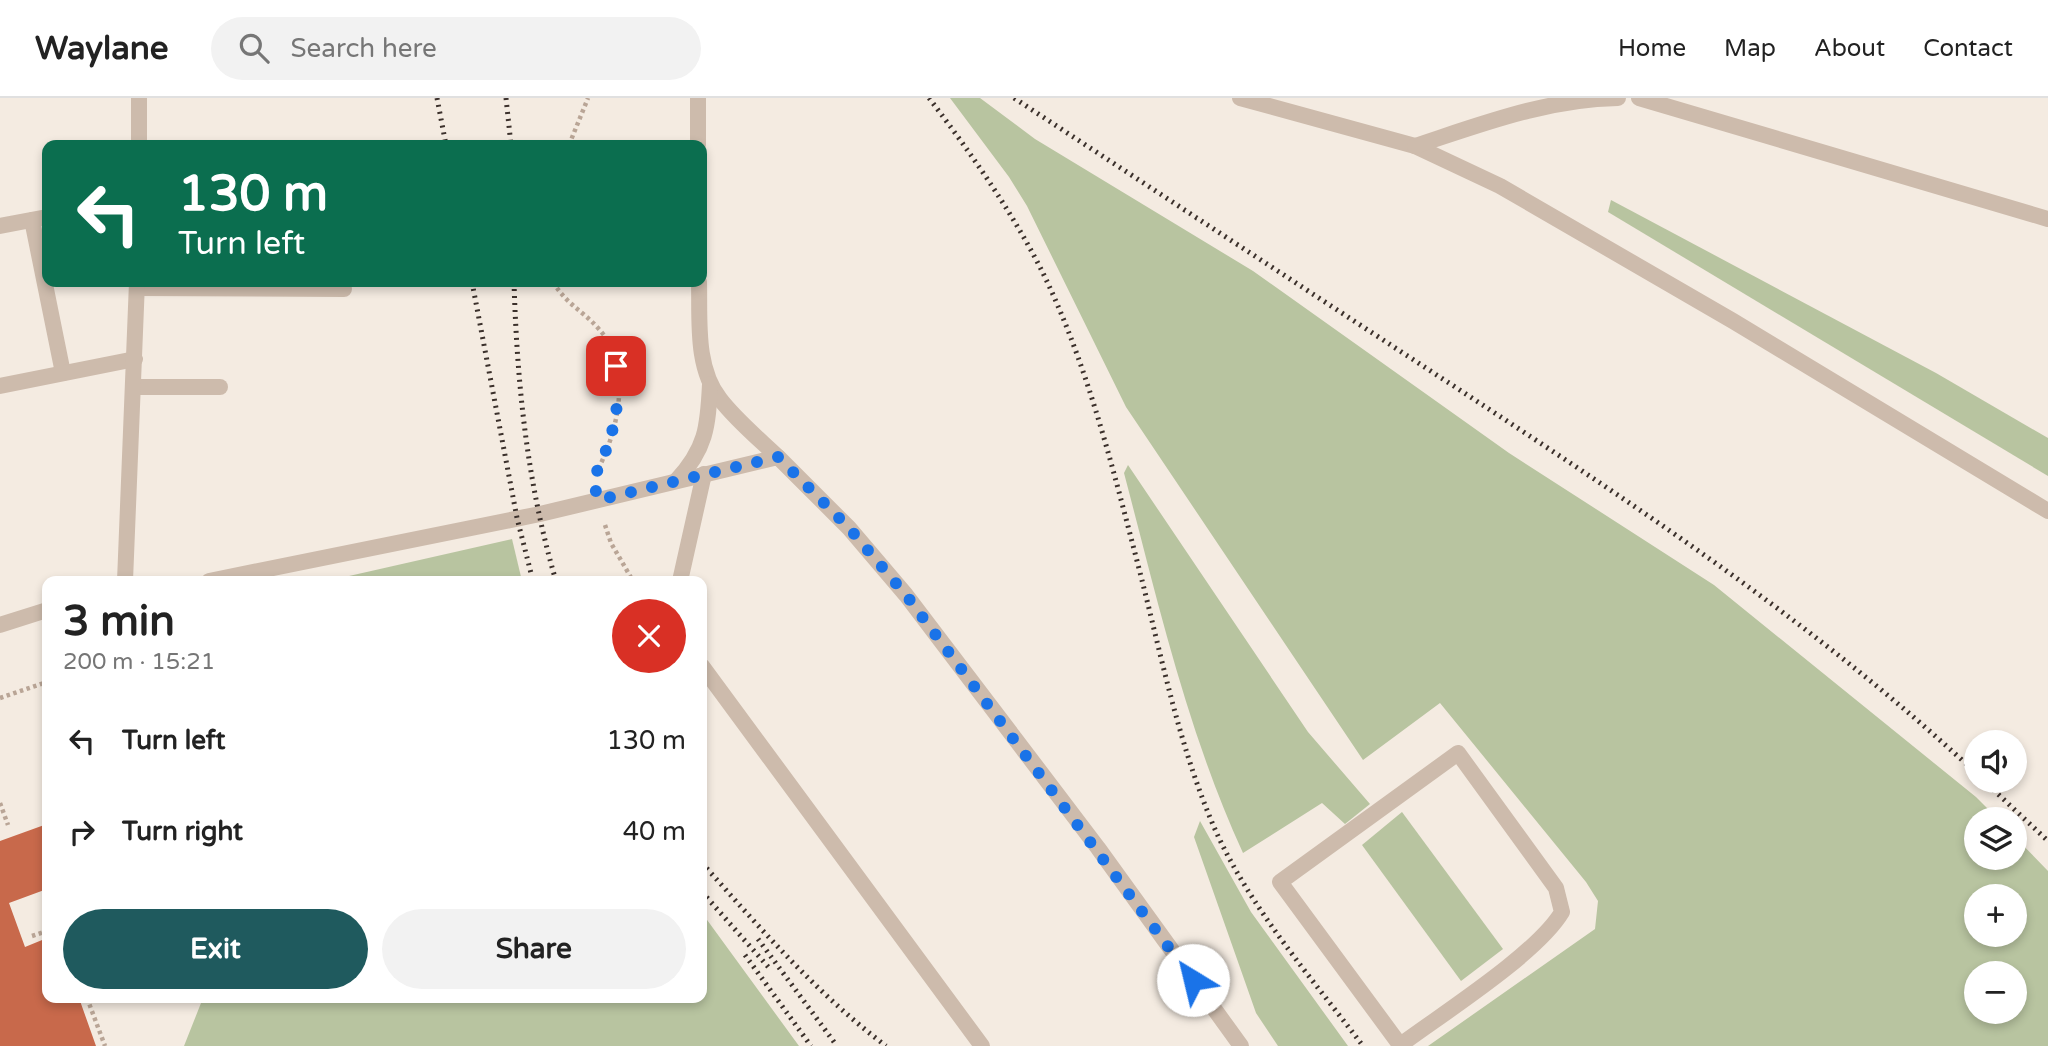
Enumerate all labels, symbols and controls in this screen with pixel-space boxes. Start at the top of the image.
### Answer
search box [211,17,701,80]
text: Waylane [35,29,169,68]
icon: search [235,29,273,67]
text: Search here [291,33,437,64]
text: Home [1618,34,1686,63]
text: Map [1724,34,1776,63]
text: About [1814,34,1885,63]
text: Contact [1923,34,2013,63]
text: 130 m [178,165,328,224]
icon: left [63,168,154,259]
text: Turn left [178,225,305,263]
pin [586,336,646,396]
icon: arrive [597,347,635,385]
text: 3 min [63,596,175,647]
button: close [612,599,686,673]
text: 200 m · 15:21 [63,648,215,676]
icon: left [63,722,101,760]
text: Turn left [122,725,225,756]
text: 130 m [606,725,686,756]
map controls [1964,730,2027,1024]
button: sound [1964,730,2027,793]
button: layers [1964,807,2027,870]
icon: right [63,813,101,851]
text: Turn right [122,816,243,847]
text: 40 m [623,816,686,847]
button: + [1964,884,2027,947]
button: Exit [63,909,368,989]
button: Share [382,909,686,989]
position arrow [1156,943,1230,1017]
button: − [1964,961,2027,1024]

